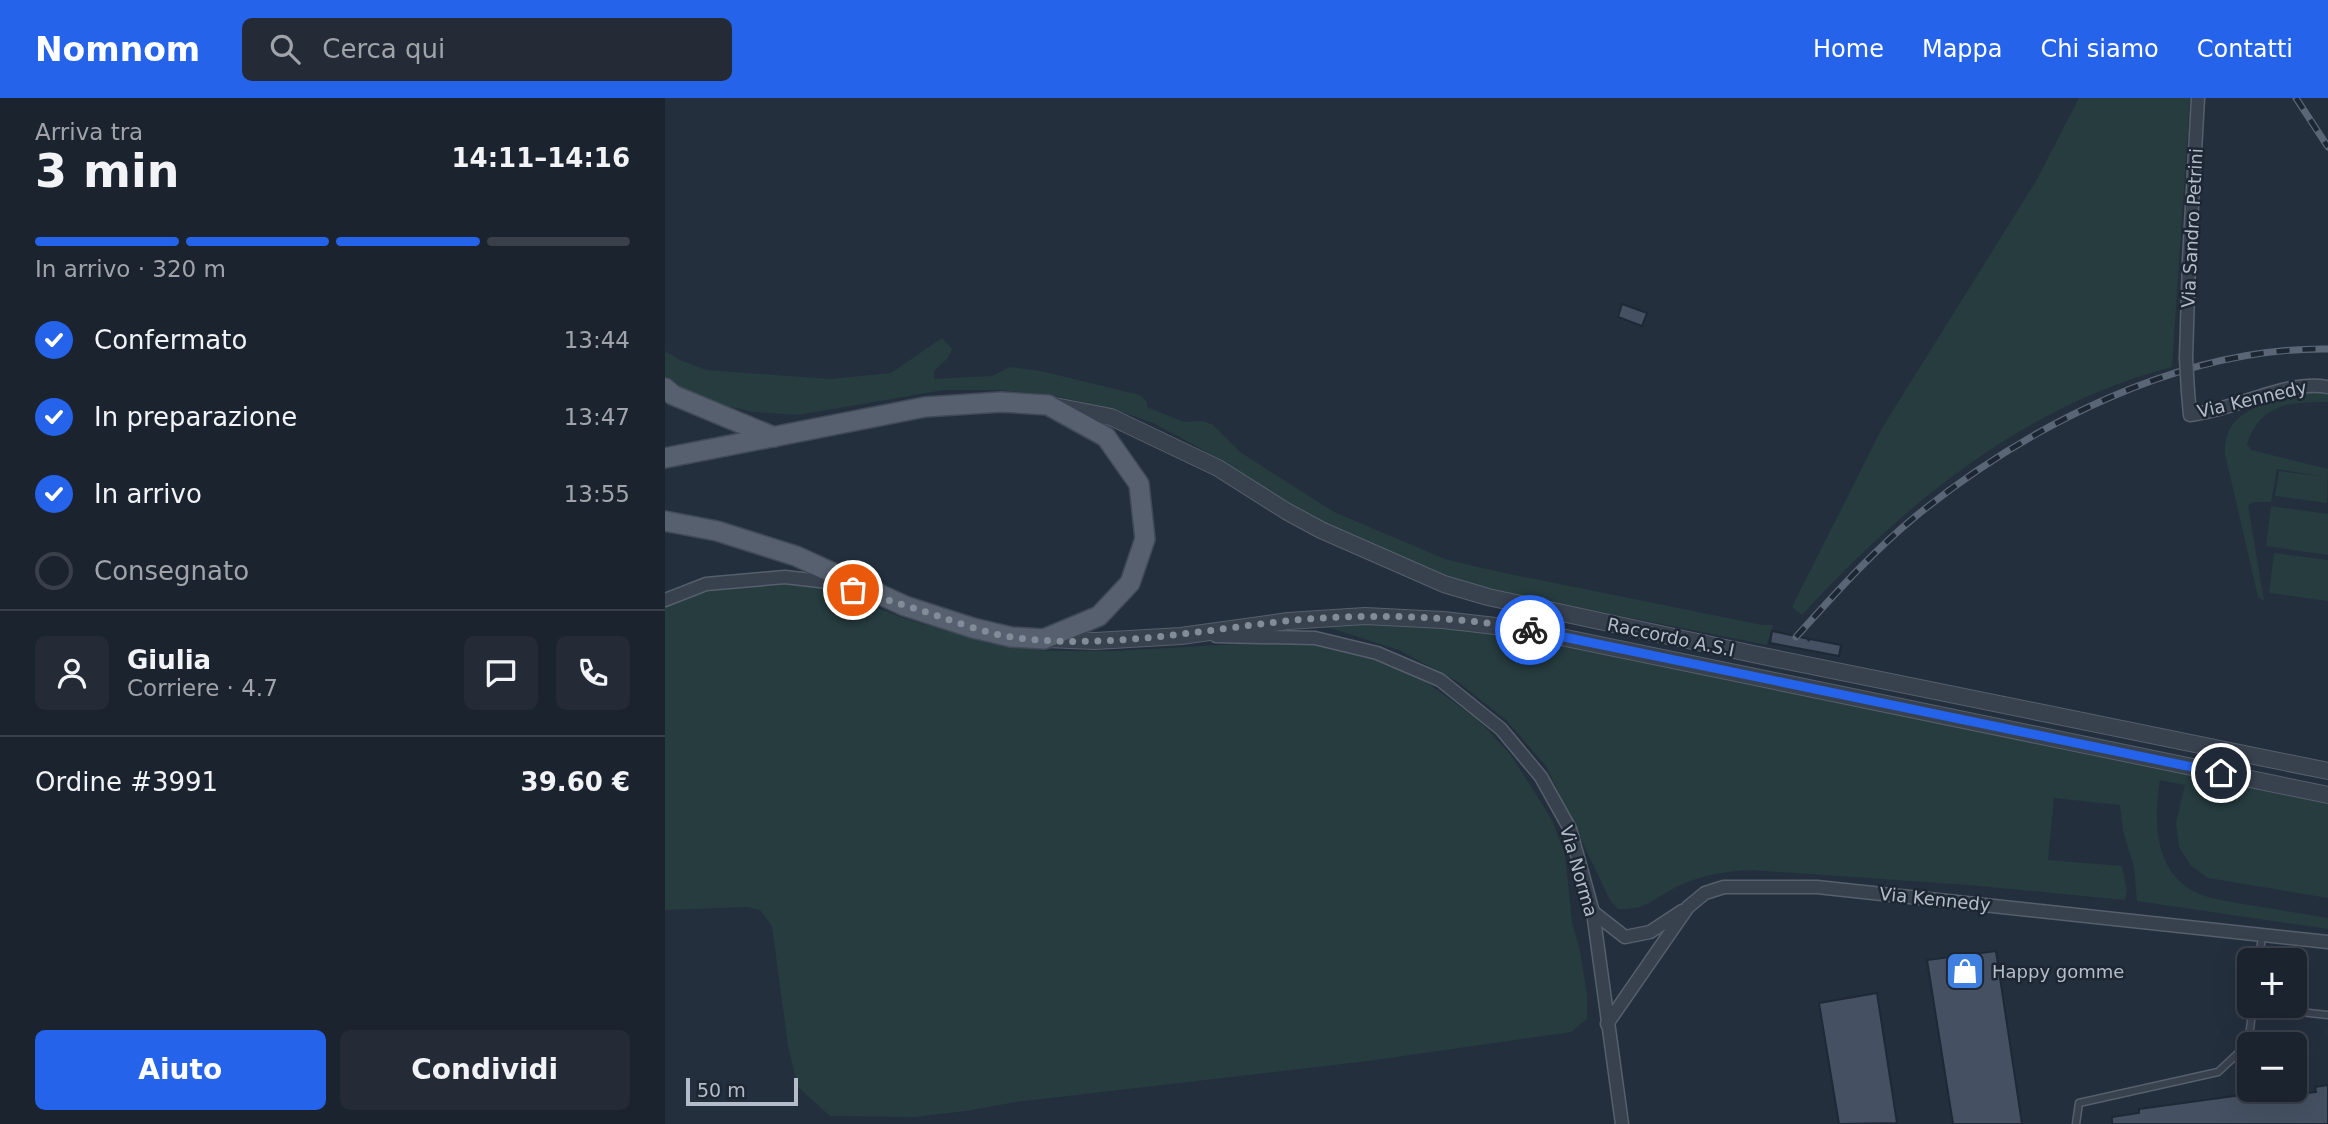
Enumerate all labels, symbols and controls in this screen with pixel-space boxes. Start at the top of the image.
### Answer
search box [242,18,732,81]
text: Nomnom [35,30,200,69]
icon: search [266,30,304,68]
text: Cerca qui [322,34,445,64]
text: Home [1813,35,1884,63]
text: Mappa [1922,35,2003,63]
text: Chi siamo [2041,35,2159,63]
text: Contatti [2197,35,2293,63]
text: Arriva tra [35,119,143,145]
text: 14:11–14:16 [451,143,630,173]
text: 3 min [35,144,179,198]
street label: Via Sandro Petrini [2177,148,2207,308]
text: In arrivo · 320 m [35,256,226,282]
icon: check [35,321,73,359]
text: Confermato [94,325,247,355]
text: 13:44 [564,327,630,353]
street label: Via Kennedy [2195,376,2309,422]
icon: check [35,398,73,436]
text: In preparazione [94,402,297,432]
text: 13:47 [564,404,630,430]
icon: check [35,475,73,513]
text: In arrivo [94,479,202,509]
text: 13:55 [564,481,630,507]
text: Consegnato [94,556,249,586]
pin [823,560,883,620]
icon: bag [834,571,872,609]
courier [1495,595,1565,665]
icon: bike [1511,611,1549,649]
street label: Raccordo A.S.I [1606,613,1736,661]
button: person [35,636,109,710]
button: chat [464,636,538,710]
button: phone [556,636,630,710]
text: Giulia [127,645,211,675]
text: Corriere · 4.7 [127,675,278,701]
pin [2191,743,2251,803]
icon: home [2202,754,2240,792]
text: Ordine #3991 [35,767,218,797]
text: 39.60 € [521,767,630,797]
street label: Via Norma [1556,823,1602,919]
street label: Via Kennedy [1878,883,1992,915]
map controls [2237,948,2307,1102]
button: + [2237,948,2307,1018]
shop icon: Happy gomme [1944,950,1986,992]
place label: Happy gomme [1992,961,2124,982]
button: Aiuto [35,1030,326,1110]
button: Condividi [340,1030,630,1110]
button: − [2237,1032,2307,1102]
scale bar [686,1075,798,1107]
text: 50 m [697,1079,746,1101]

